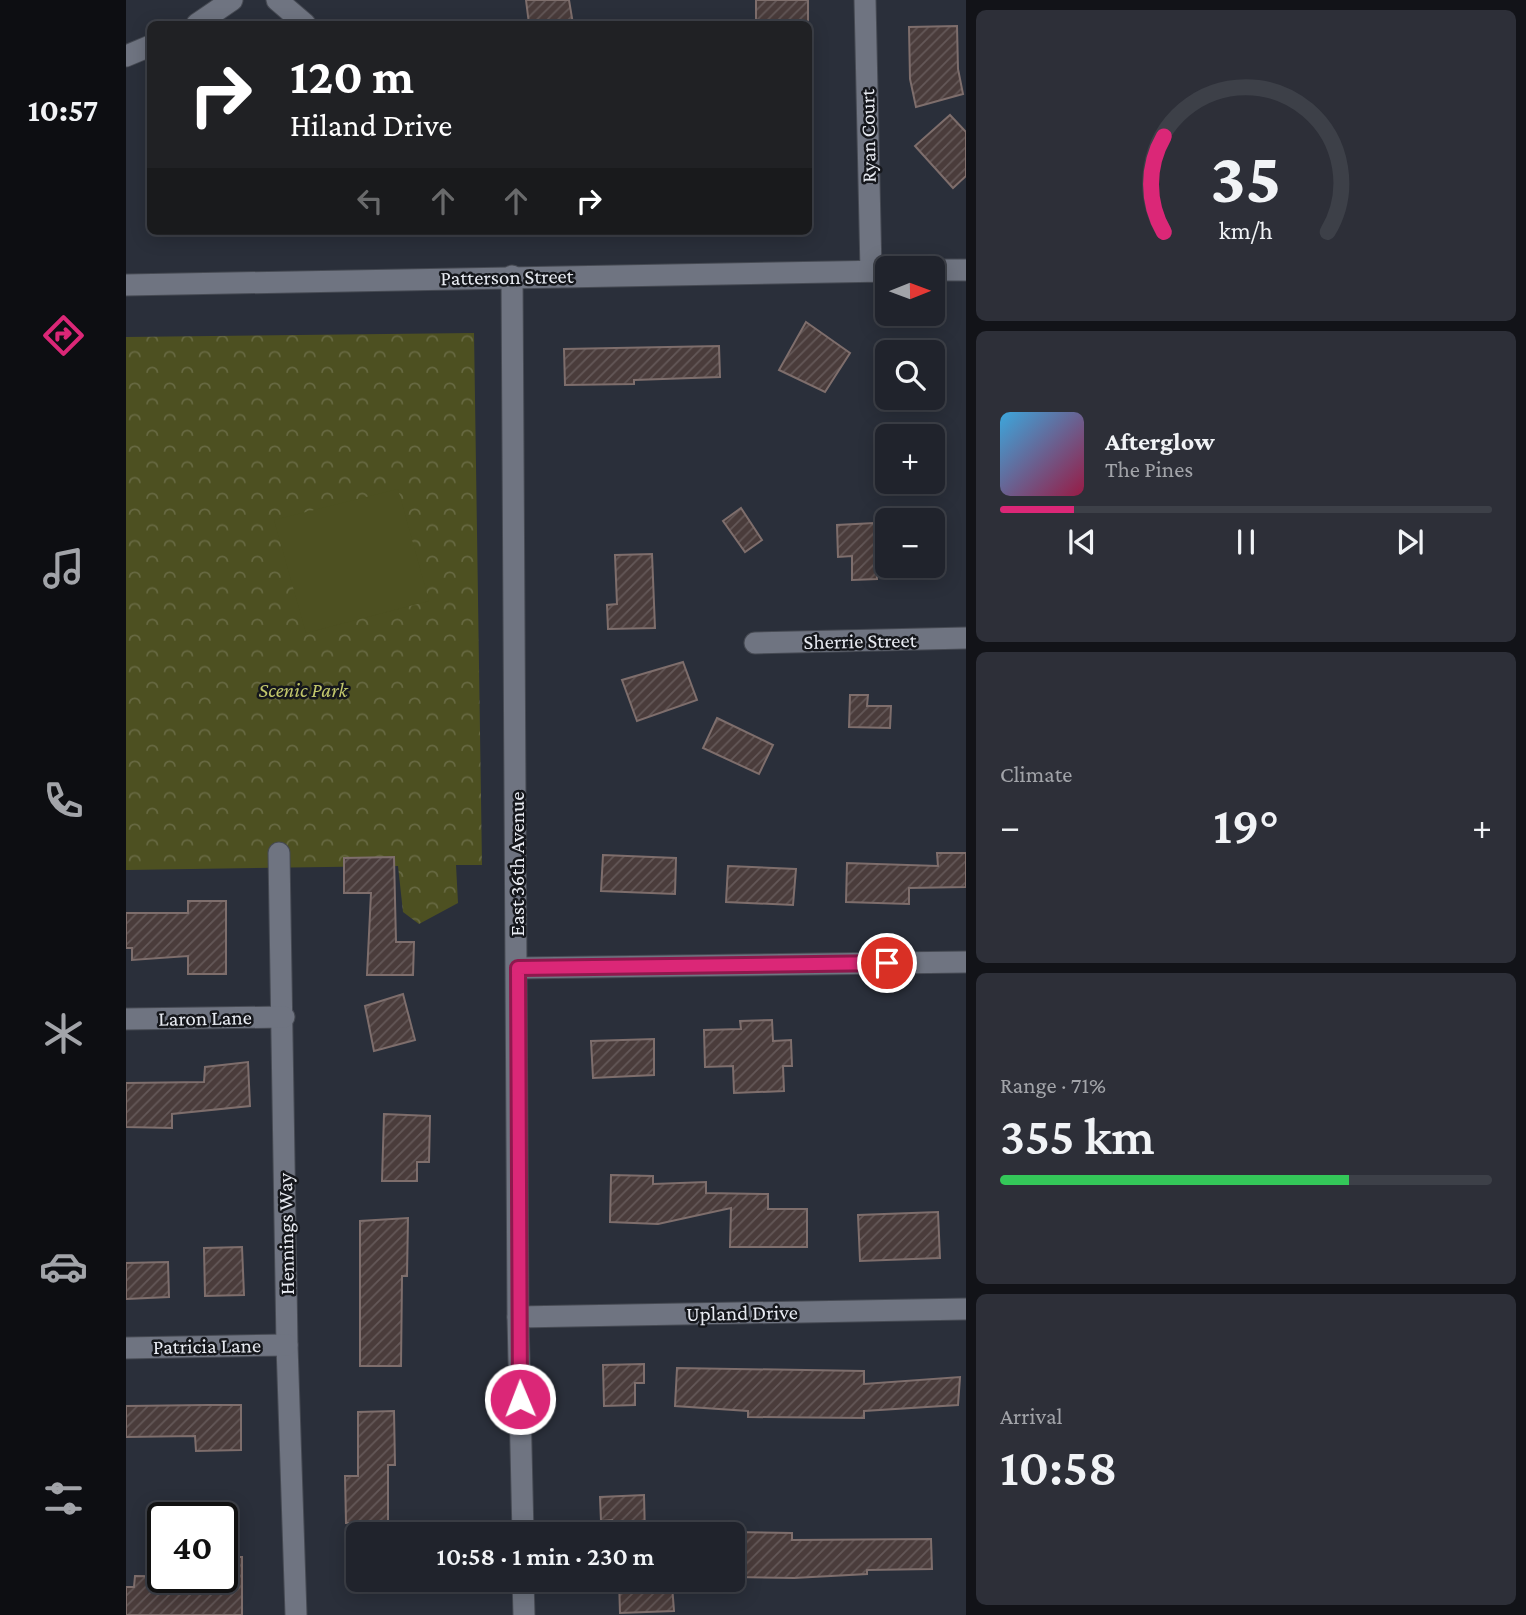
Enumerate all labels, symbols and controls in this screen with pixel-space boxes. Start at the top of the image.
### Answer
icon: right [175,49,266,140]
text: 120 m [290,49,414,104]
street label: Ryan Court [855,88,881,183]
text: 10:57 [28,92,98,128]
text: Hiland Drive [290,107,452,143]
text: 35 [1210,137,1282,218]
icon: left [351,182,389,220]
icon: ahead [424,182,462,220]
icon: ahead [497,182,535,220]
icon: right [570,182,608,220]
text: km/h [1219,216,1273,243]
north arrow [875,256,945,326]
map controls [875,256,945,578]
street label: Patterson Street [440,264,575,290]
icon: directions [39,311,88,360]
button: search [875,340,945,410]
button: + [875,424,945,494]
text: Afterglow [1105,427,1215,456]
text: The Pines [1105,456,1193,482]
button: − [875,508,945,578]
icon: previous [1063,523,1101,561]
icon: pause [1227,523,1265,561]
icon: next [1391,523,1429,561]
icon: music [39,544,88,593]
street label: Sherrie Street [803,628,918,654]
park label: Scenic Park [258,678,348,702]
text: Climate [1000,761,1072,787]
icon: phone [39,776,88,825]
street label: East 36th Avenue [505,792,529,936]
text: 19° [1213,796,1279,854]
text: − [1000,805,1020,847]
text: + [1472,805,1492,847]
pin [857,933,917,993]
icon: arrive [868,944,906,982]
street label: Laron Lane [158,1005,252,1031]
icon: climate [39,1009,88,1058]
text: Range · 71% [1000,1072,1106,1098]
text: 355 km [1000,1107,1155,1165]
street label: Hennings Way [273,1172,299,1295]
icon: car [39,1242,88,1291]
street label: Upland Drive [686,1300,798,1326]
street label: Patricia Lane [153,1333,261,1359]
position arrow [483,1362,557,1436]
text: Arrival [1000,1403,1063,1429]
text: 10:58 [1000,1438,1117,1496]
icon: filters [39,1474,88,1523]
speed limit sign: 40 [147,1502,238,1593]
text: 10:58 · 1 min · 230 m [437,1542,654,1571]

